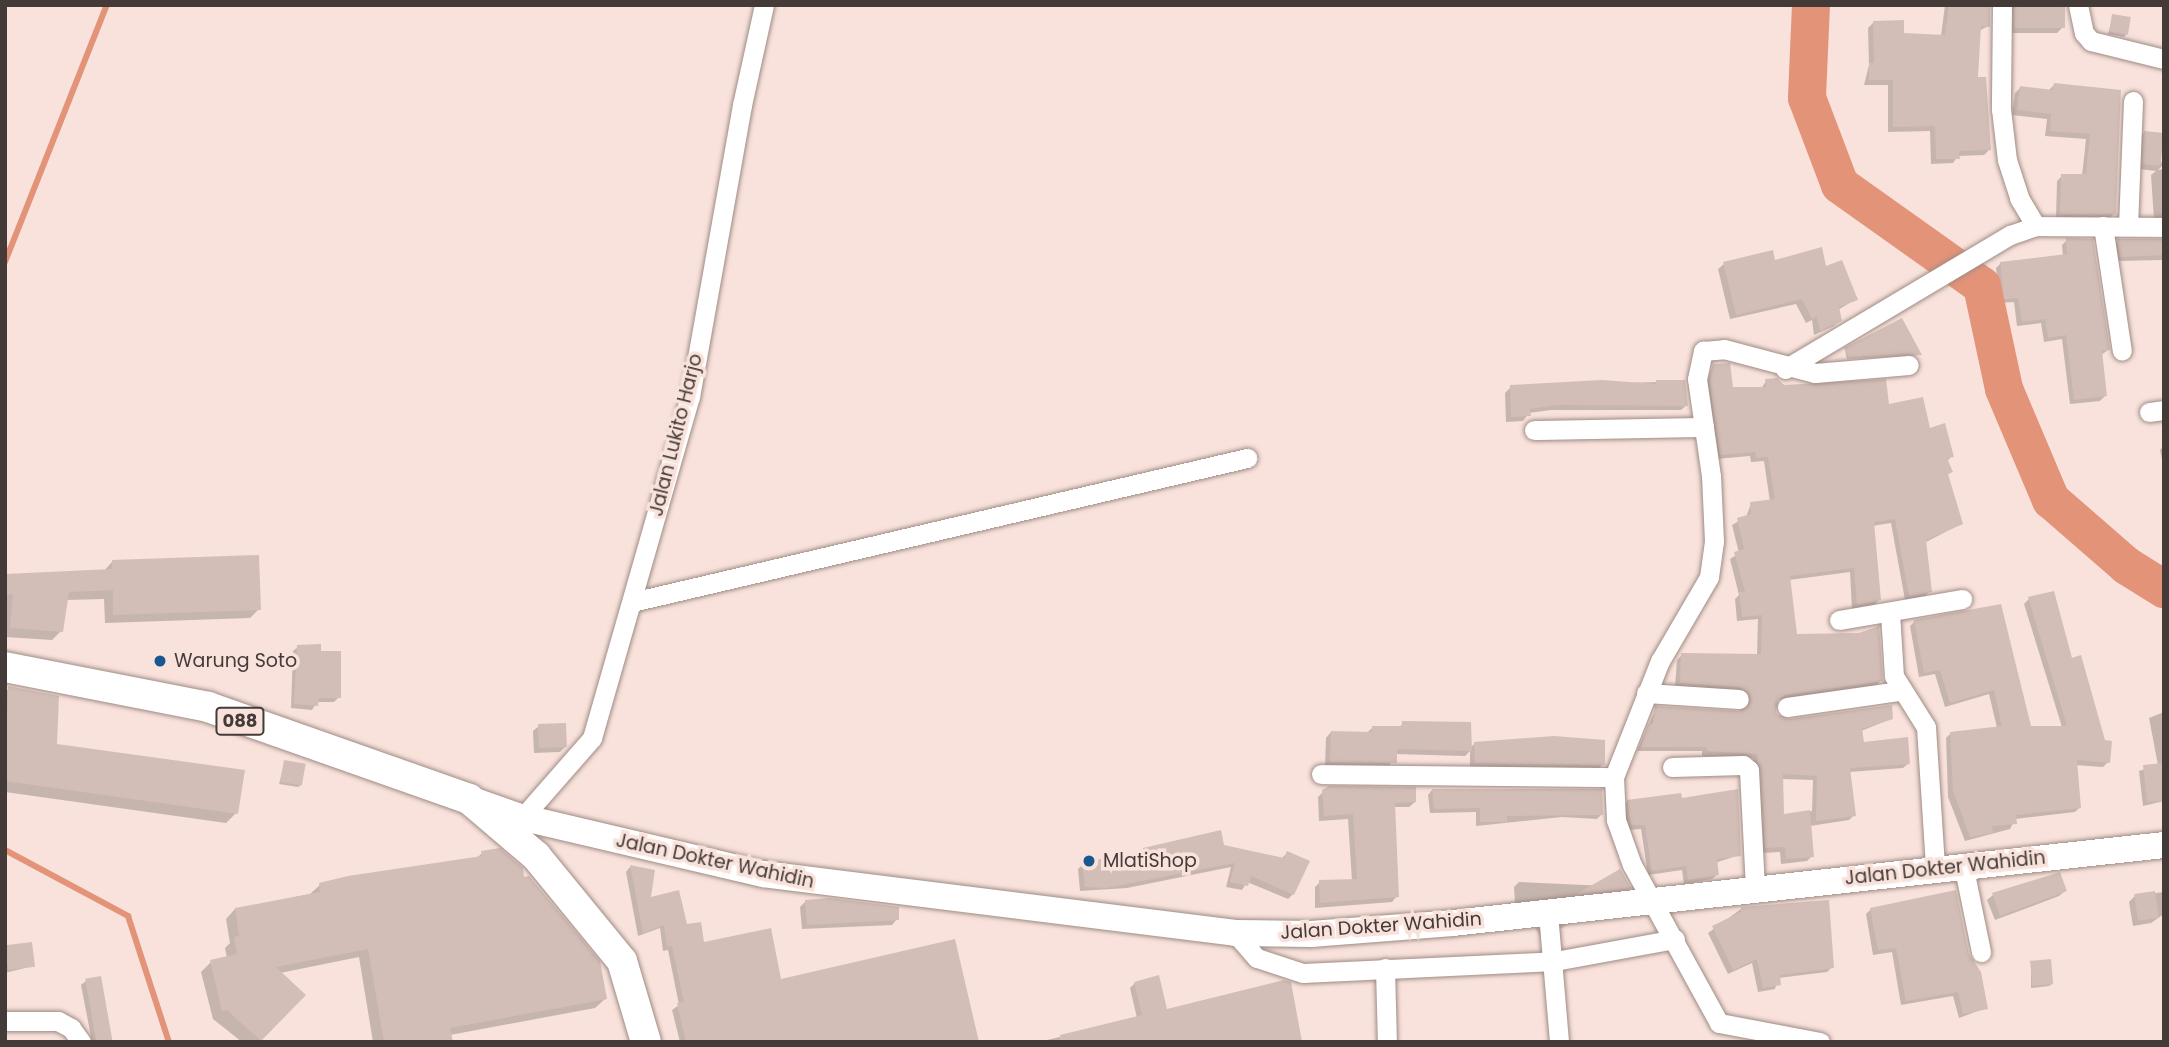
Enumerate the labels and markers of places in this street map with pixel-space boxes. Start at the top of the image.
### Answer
place label: Warung Soto [174,650,297,672]
marker: Warung Soto [152,653,168,669]
place label: MlatiShop [1103,850,1197,872]
marker: MlatiShop [1081,853,1097,869]

